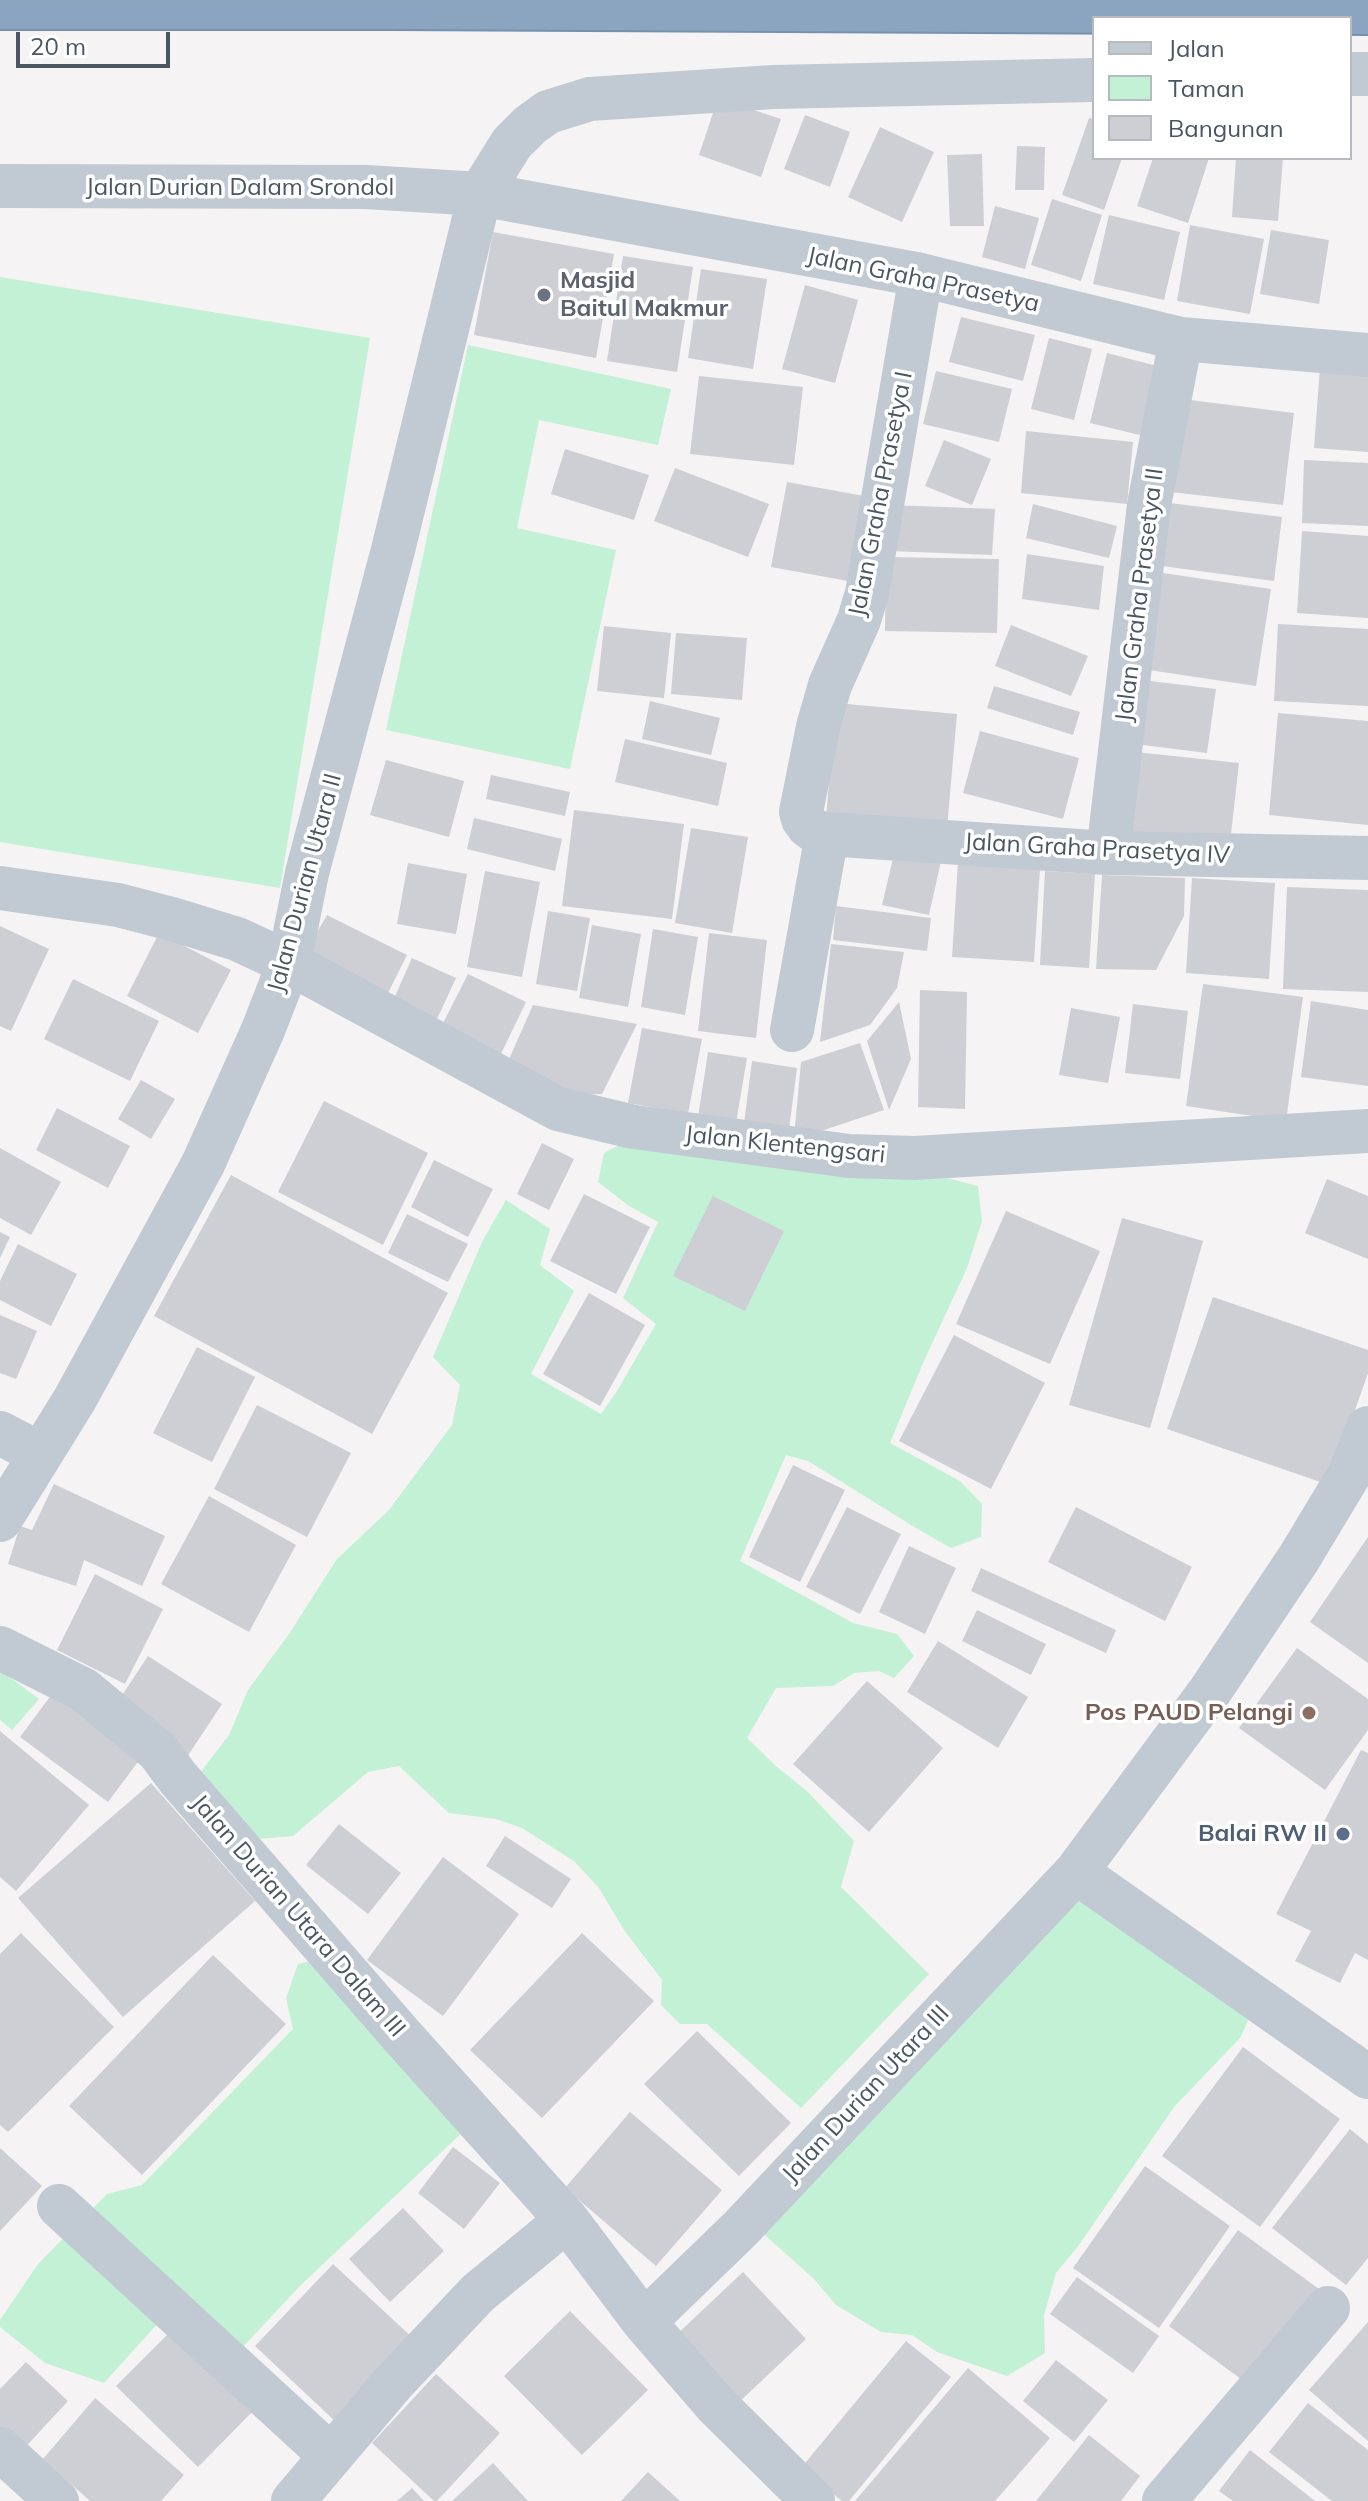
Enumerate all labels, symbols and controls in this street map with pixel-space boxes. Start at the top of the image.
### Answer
scale bar [20,16,174,66]
legend [1092,16,1352,160]
text: 20 m [30,31,86,61]
text: Jalan [1168,33,1224,63]
text: Taman [1168,73,1245,103]
text: Bangunan [1168,113,1284,143]
street label: Jalan Durian Dalam Srondol [86,174,394,202]
street label: Jalan Graha Prasetya [804,241,1042,319]
place label: Masjid Baitul Makmur [560,267,728,323]
marker: Masjid Baitul Makmur [535,286,553,304]
street label: Jalan Graha Prasetya I [843,369,919,619]
street label: Jalan Graha Prasetya II [1110,466,1170,724]
street label: Jalan Durian Utara II [262,770,348,996]
street label: Jalan Graha Prasetya IV [963,828,1231,870]
street label: Jalan Klentengsari [683,1120,887,1170]
place label: Pos PAUD Pelangi [1085,1699,1293,1727]
marker: Pos PAUD Pelangi [1300,1704,1318,1722]
street label: Jalan Durian Utara Dalam III [185,1789,411,2043]
place label: Balai RW II [1198,1820,1327,1848]
marker: Balai RW II [1334,1825,1352,1843]
street label: Jalan Durian Utara III [776,1999,956,2189]

